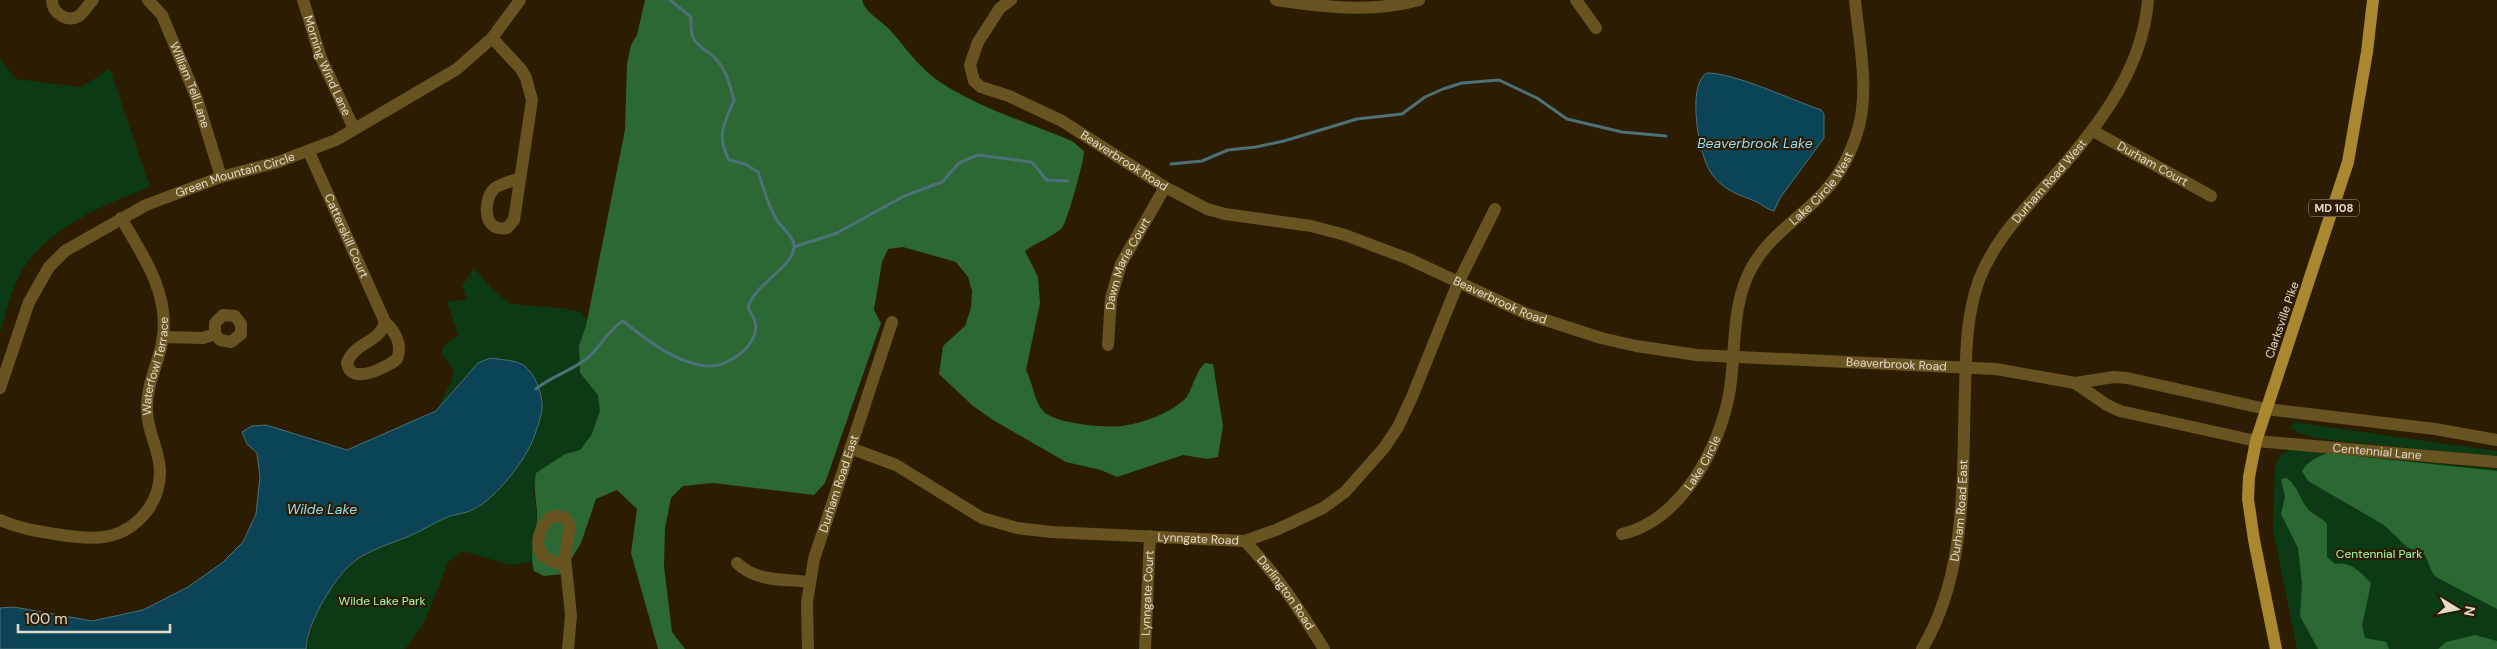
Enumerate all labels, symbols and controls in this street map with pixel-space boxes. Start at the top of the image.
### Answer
street label: Morning Wind Lane [300,13,355,118]
street label: William Tell Lane [166,40,213,130]
street label: Beaverbrook Road [1077,127,1171,195]
water label: Beaverbrook Lake [1697,134,1813,152]
street label: Durham Road West [2008,136,2090,227]
street label: Durham Court [2114,138,2191,190]
street label: Green Mountain Circle [173,148,297,201]
street label: Lake Circle West [1786,149,1857,229]
street label: Catterskill Court [321,191,373,281]
road number: MD 108 [2309,200,2359,217]
street label: Dawn Marie Court [1102,214,1154,310]
street label: Beaverbrook Road [1451,273,1549,328]
street label: Clarksville Pike [2261,279,2303,361]
street label: Waterfowl Terrace [139,316,172,416]
street label: Beaverbrook Road [1846,354,1947,375]
street label: Durham Road East [815,432,862,534]
street label: Lake Circle [1681,433,1724,494]
street label: Centennial Lane [2332,440,2423,463]
street label: Durham Road East [1946,459,1971,563]
water label: Wilde Lake [287,500,357,518]
street label: Lynngate Road [1157,529,1239,549]
park label: Centennial Park [2336,546,2422,562]
street label: Lynngate Court [1138,550,1157,636]
street label: Darlington Road [1254,552,1318,633]
north arrow [2432,584,2482,634]
park label: Wilde Lake Park [339,593,425,609]
scale bar [18,602,170,634]
text: N [2460,605,2480,618]
text: 100 m [25,609,68,629]

